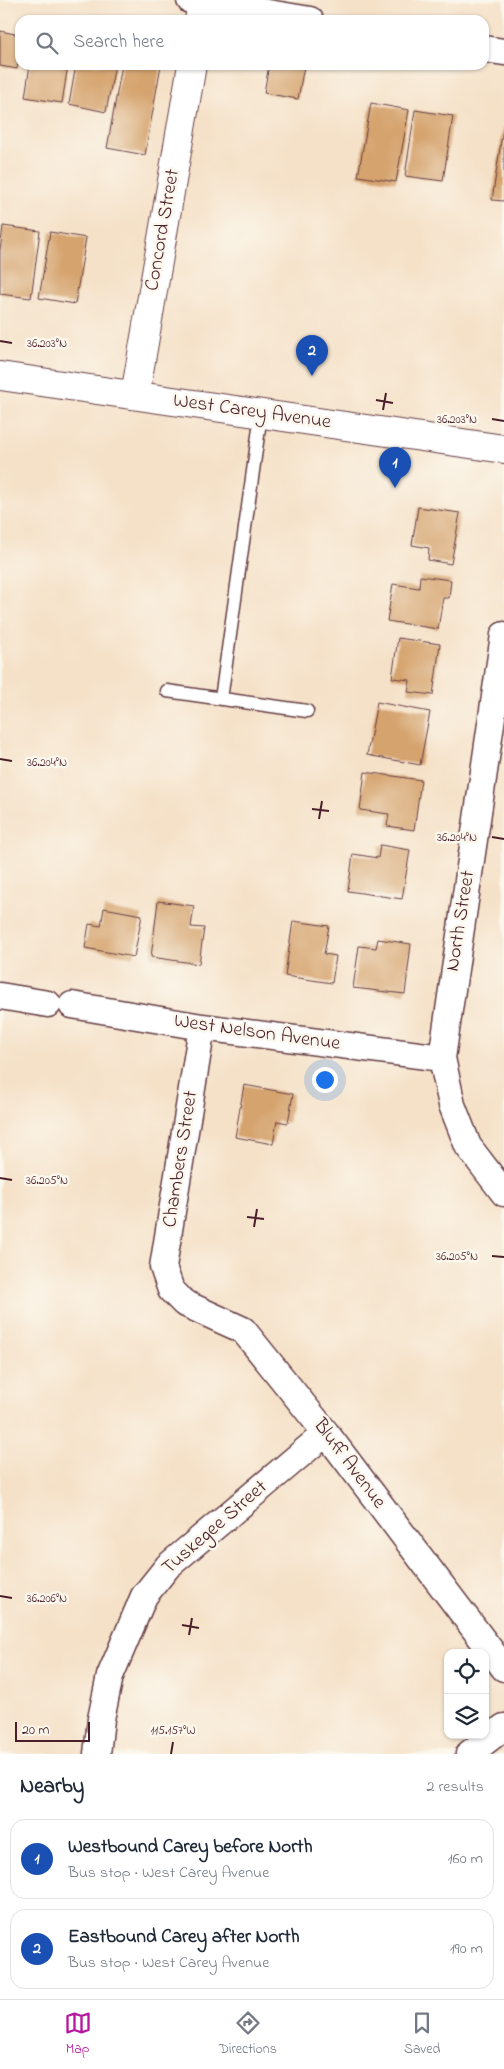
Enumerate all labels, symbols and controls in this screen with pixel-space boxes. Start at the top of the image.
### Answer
search box [15,15,489,70]
icon: search [33,29,61,57]
text: Search here [73,29,164,56]
street label: Concord Street [138,166,188,293]
text: 36.203°N [27,335,67,353]
pin: 2 [296,335,328,376]
street label: West Carey Avenue [171,387,333,437]
text: 36.203°N [437,411,477,429]
pin: 1 [379,447,411,488]
text: 36.204°N [27,754,67,772]
text: 36.204°N [437,829,477,847]
street label: North Street [439,868,483,974]
street label: West Nelson Avenue [172,1007,342,1059]
your location [312,1067,338,1093]
street label: Chambers Street [156,1088,206,1229]
text: 36.205°N [26,1172,68,1190]
text: 36.205°N [436,1248,478,1266]
street label: Bluff Avenue [305,1412,393,1515]
street label: Tuskegee Street [156,1474,275,1583]
text: 36.206°N [27,1590,67,1608]
map controls [444,1649,489,1739]
button: locate [444,1649,489,1694]
button: layers [444,1694,489,1739]
scale bar [15,1719,90,1742]
text: 20 m [22,1720,49,1741]
text: 115.157°W [150,1722,196,1740]
text: Nearby [20,1772,84,1802]
text: 2 results [426,1775,484,1799]
text: Westbound Carey before North [68,1834,312,1861]
text: 1 [34,1847,40,1871]
text: 160 m [448,1847,483,1871]
text: Bus stop · West Carey Avenue [68,1861,269,1885]
text: Eastbound Carey after North [68,1924,300,1951]
text: 2 [33,1937,41,1961]
text: 190 m [450,1937,483,1961]
text: Bus stop · West Carey Avenue [68,1951,269,1975]
tab: Map [64,2009,92,2060]
tab: Directions [219,2009,277,2060]
tab: Saved [404,2009,440,2060]

